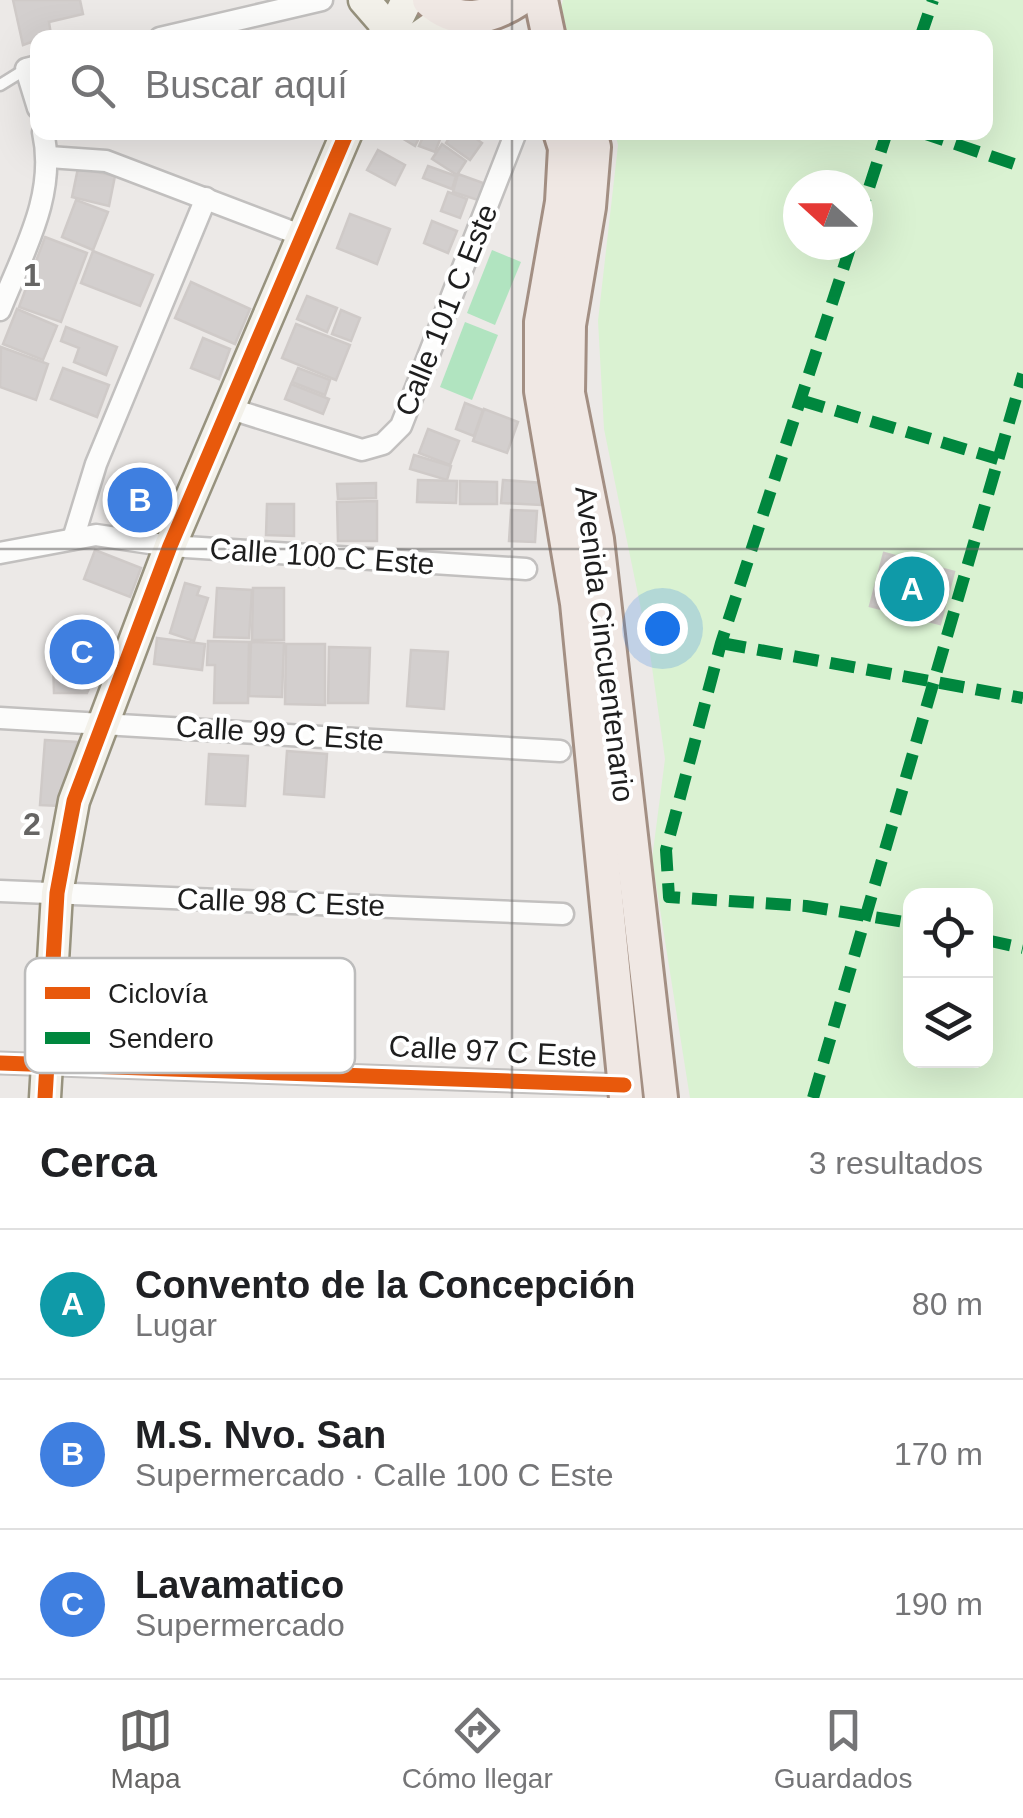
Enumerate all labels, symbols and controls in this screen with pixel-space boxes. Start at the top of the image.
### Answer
search box [30,30,993,140]
icon: search [65,58,120,113]
text: Buscar aquí [145,64,348,106]
north arrow [783,170,873,260]
street label: Calle 101 C Este [389,199,503,421]
text: 1 [23,257,41,293]
pin: B [108,462,172,538]
street label: Avenida Cincuentenario [569,484,641,804]
street label: Calle 100 C Este [209,532,435,580]
pin: A [880,552,944,626]
your location [637,603,688,654]
pin: C [49,614,114,690]
street label: Calle 99 C Este [175,709,385,757]
text: 2 [23,806,41,842]
street label: Calle 98 C Este [176,882,386,922]
map controls [903,888,993,1068]
button: locate [903,888,993,978]
legend [25,958,355,1073]
text: Ciclovía [108,978,208,1009]
button: layers [903,978,993,1068]
text: Sendero [108,1023,214,1054]
street label: Calle 97 C Este [388,1029,598,1073]
text: Cerca [40,1139,157,1186]
text: 3 resultados [809,1145,983,1181]
text: Convento de la Concepción [135,1264,635,1306]
text: A [61,1286,84,1322]
text: 80 m [912,1286,983,1322]
text: Lugar [135,1307,217,1343]
text: M.S. Nvo. San [135,1414,386,1456]
text: B [61,1436,84,1472]
text: 170 m [894,1436,983,1472]
text: Supermercado · Calle 100 C Este [135,1457,613,1493]
text: Lavamatico [135,1564,344,1606]
text: C [61,1586,84,1622]
text: 190 m [894,1586,983,1622]
text: Supermercado [135,1607,345,1643]
tab: Mapa [111,1703,181,1795]
tab: Cómo llegar [402,1703,553,1795]
tab: Guardados [774,1703,912,1795]

